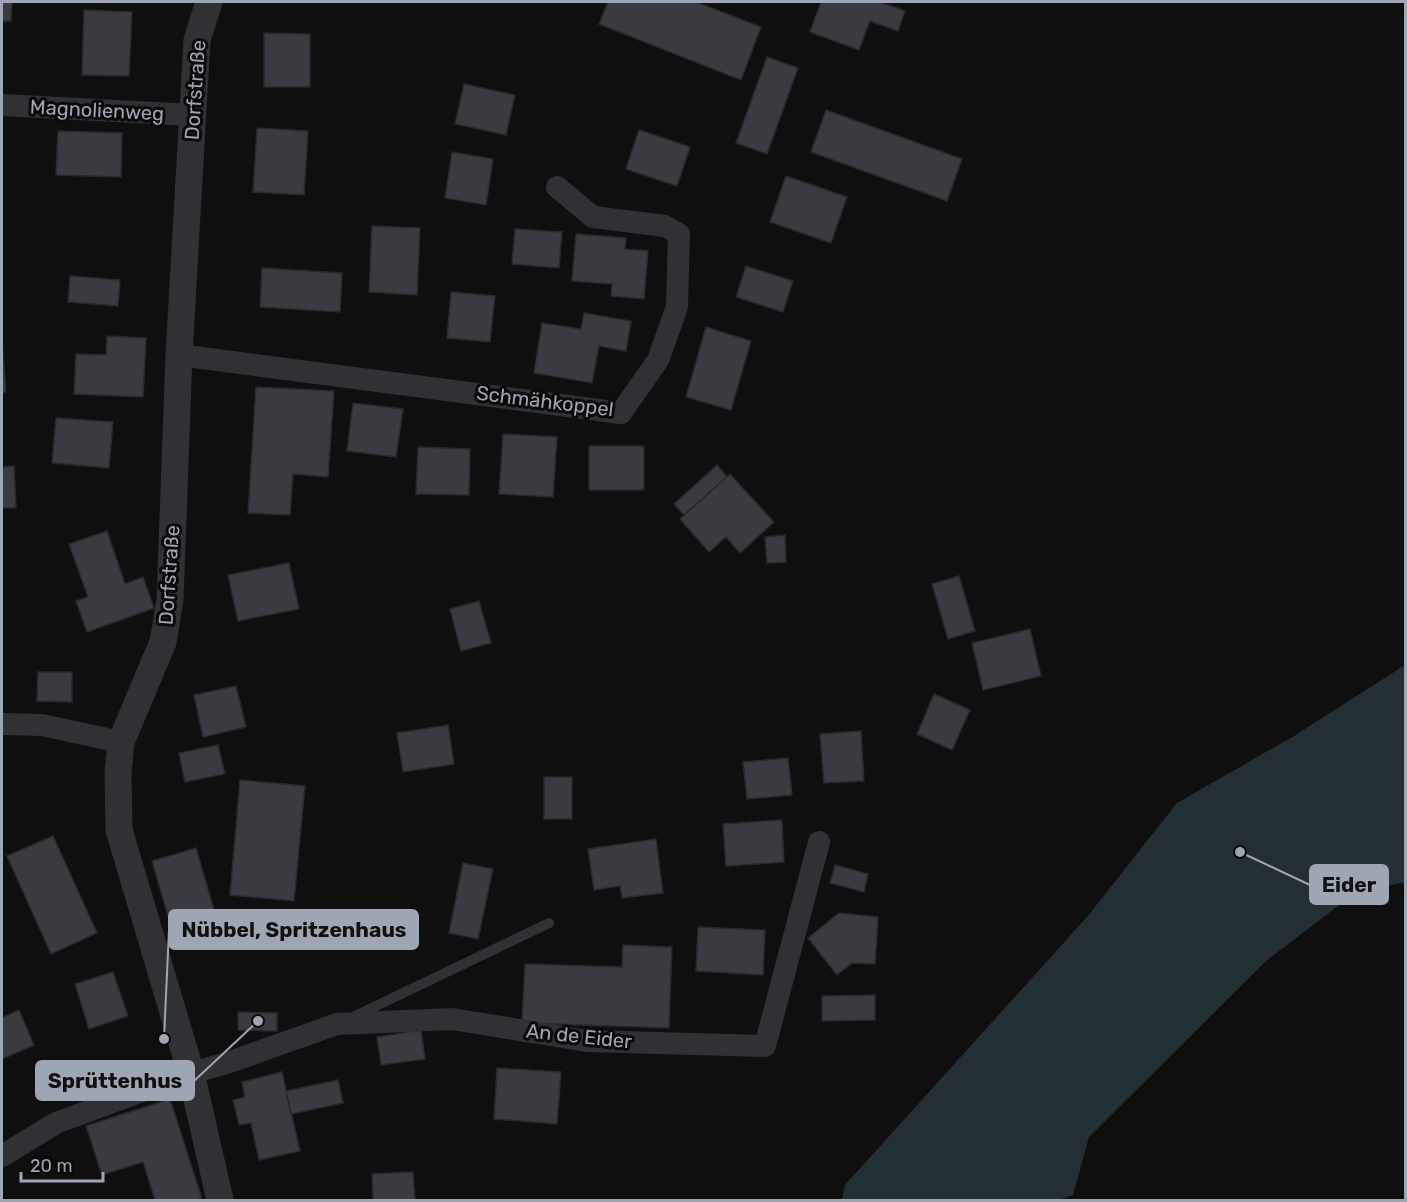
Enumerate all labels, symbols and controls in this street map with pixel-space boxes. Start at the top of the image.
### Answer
street label: Dorfstraße [180,39,210,141]
street label: Magnolienweg [29,95,165,125]
street label: Schmähkoppel [475,381,615,421]
street label: Dorfstraße [154,524,184,626]
callout: Eider [1310,865,1388,904]
text: Eider [1322,872,1377,897]
callout: Nübbel, Spritzenhaus [169,910,418,949]
text: Nübbel, Spritzenhaus [182,917,406,942]
street label: An de Eider [525,1019,633,1054]
callout: Sprüttenhus [36,1061,194,1100]
text: Sprüttenhus [48,1068,182,1093]
scale bar [21,1145,104,1183]
text: 20 m [30,1155,72,1177]

